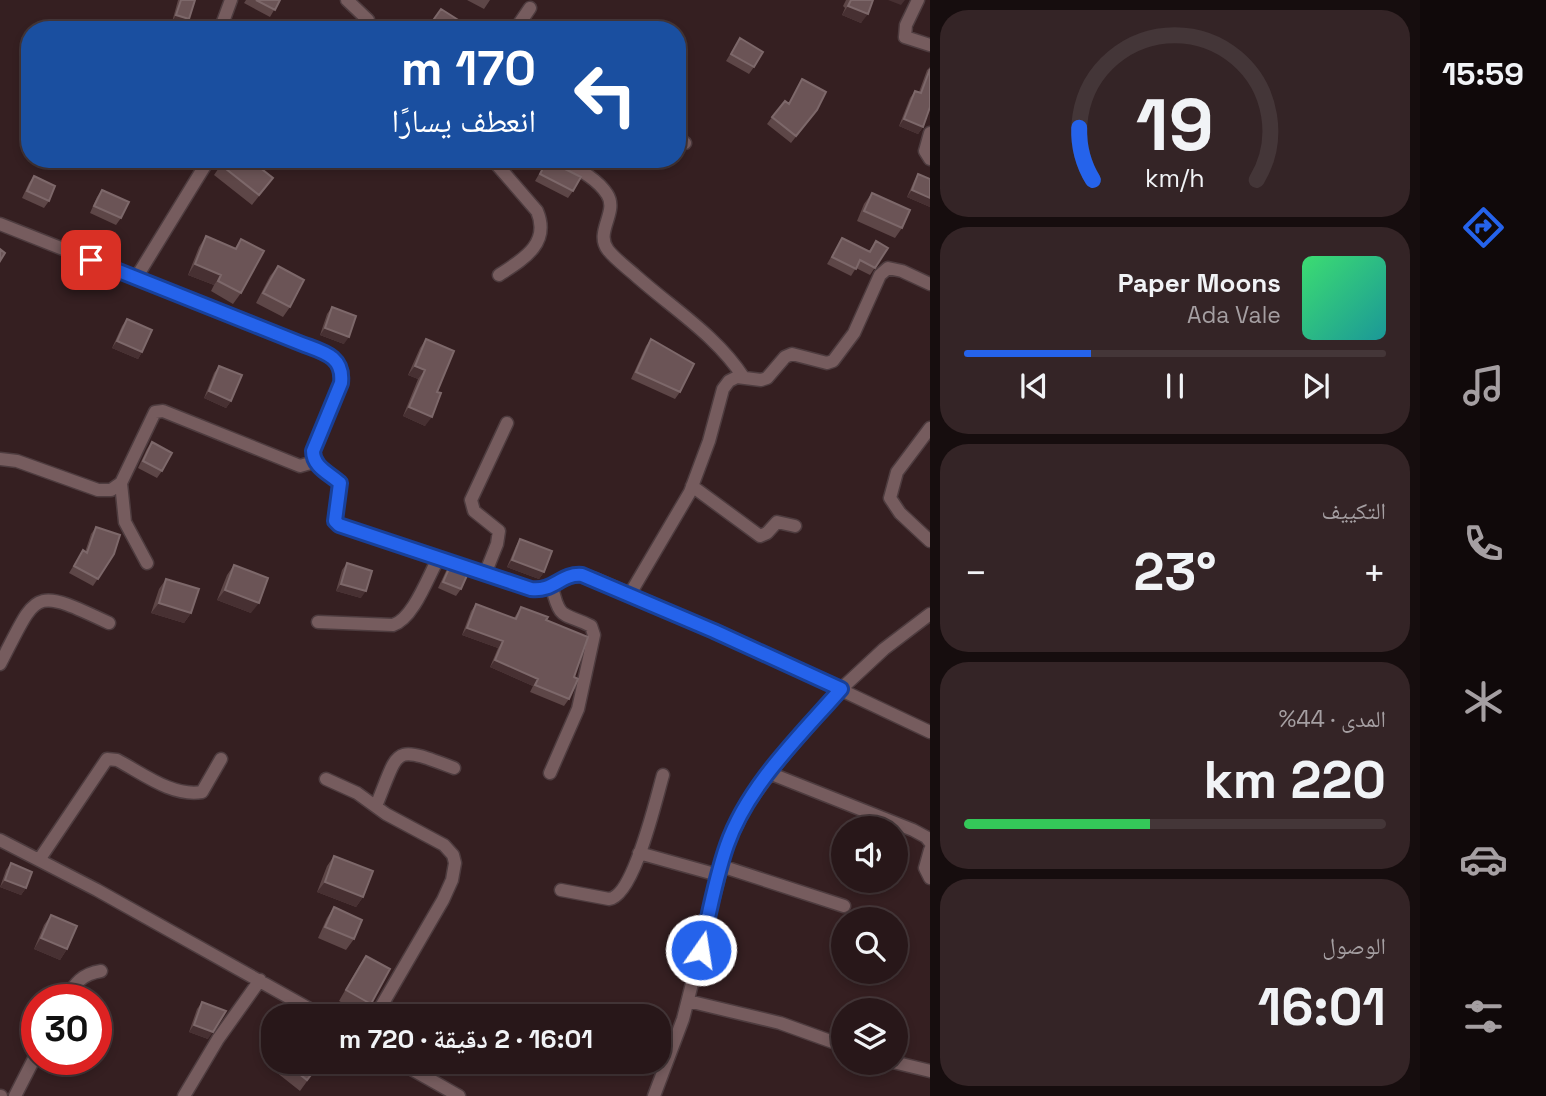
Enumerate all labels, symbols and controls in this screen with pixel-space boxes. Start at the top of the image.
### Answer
text: 170 m [401,37,536,99]
icon: left [560,49,651,140]
text: 15:59 [1442,54,1524,94]
text: 19 [1136,78,1214,171]
text: انعطف يسارًا [392,101,536,141]
text: km/h [1145,161,1205,193]
icon: directions [1459,203,1508,252]
pin [61,230,121,290]
icon: arrive [72,241,110,279]
text: Paper Moons [1118,266,1281,300]
text: Ada Vale [1187,300,1281,330]
icon: music [1459,361,1508,410]
icon: previous [1015,367,1053,405]
icon: pause [1156,367,1194,405]
icon: next [1297,367,1335,405]
text: التكييف [1321,496,1386,526]
icon: phone [1459,519,1508,568]
text: 23° [1134,539,1217,605]
text: − [964,549,988,597]
text: + [1362,549,1386,597]
icon: climate [1459,677,1508,726]
text: المدى · 44% [1278,704,1386,734]
text: 220 km [1204,747,1386,813]
map controls [831,816,908,1075]
button: sound [831,816,908,893]
icon: car [1459,835,1508,884]
button: search [831,907,908,984]
position arrow [664,913,738,987]
text: الوصول [1322,931,1386,961]
text: 16:01 [1258,974,1386,1040]
speed limit sign: 30 [21,984,112,1075]
icon: filters [1459,992,1508,1041]
button: layers [831,998,908,1075]
text: 16:01 · 2 دقيقة · 720 m [339,1022,593,1056]

